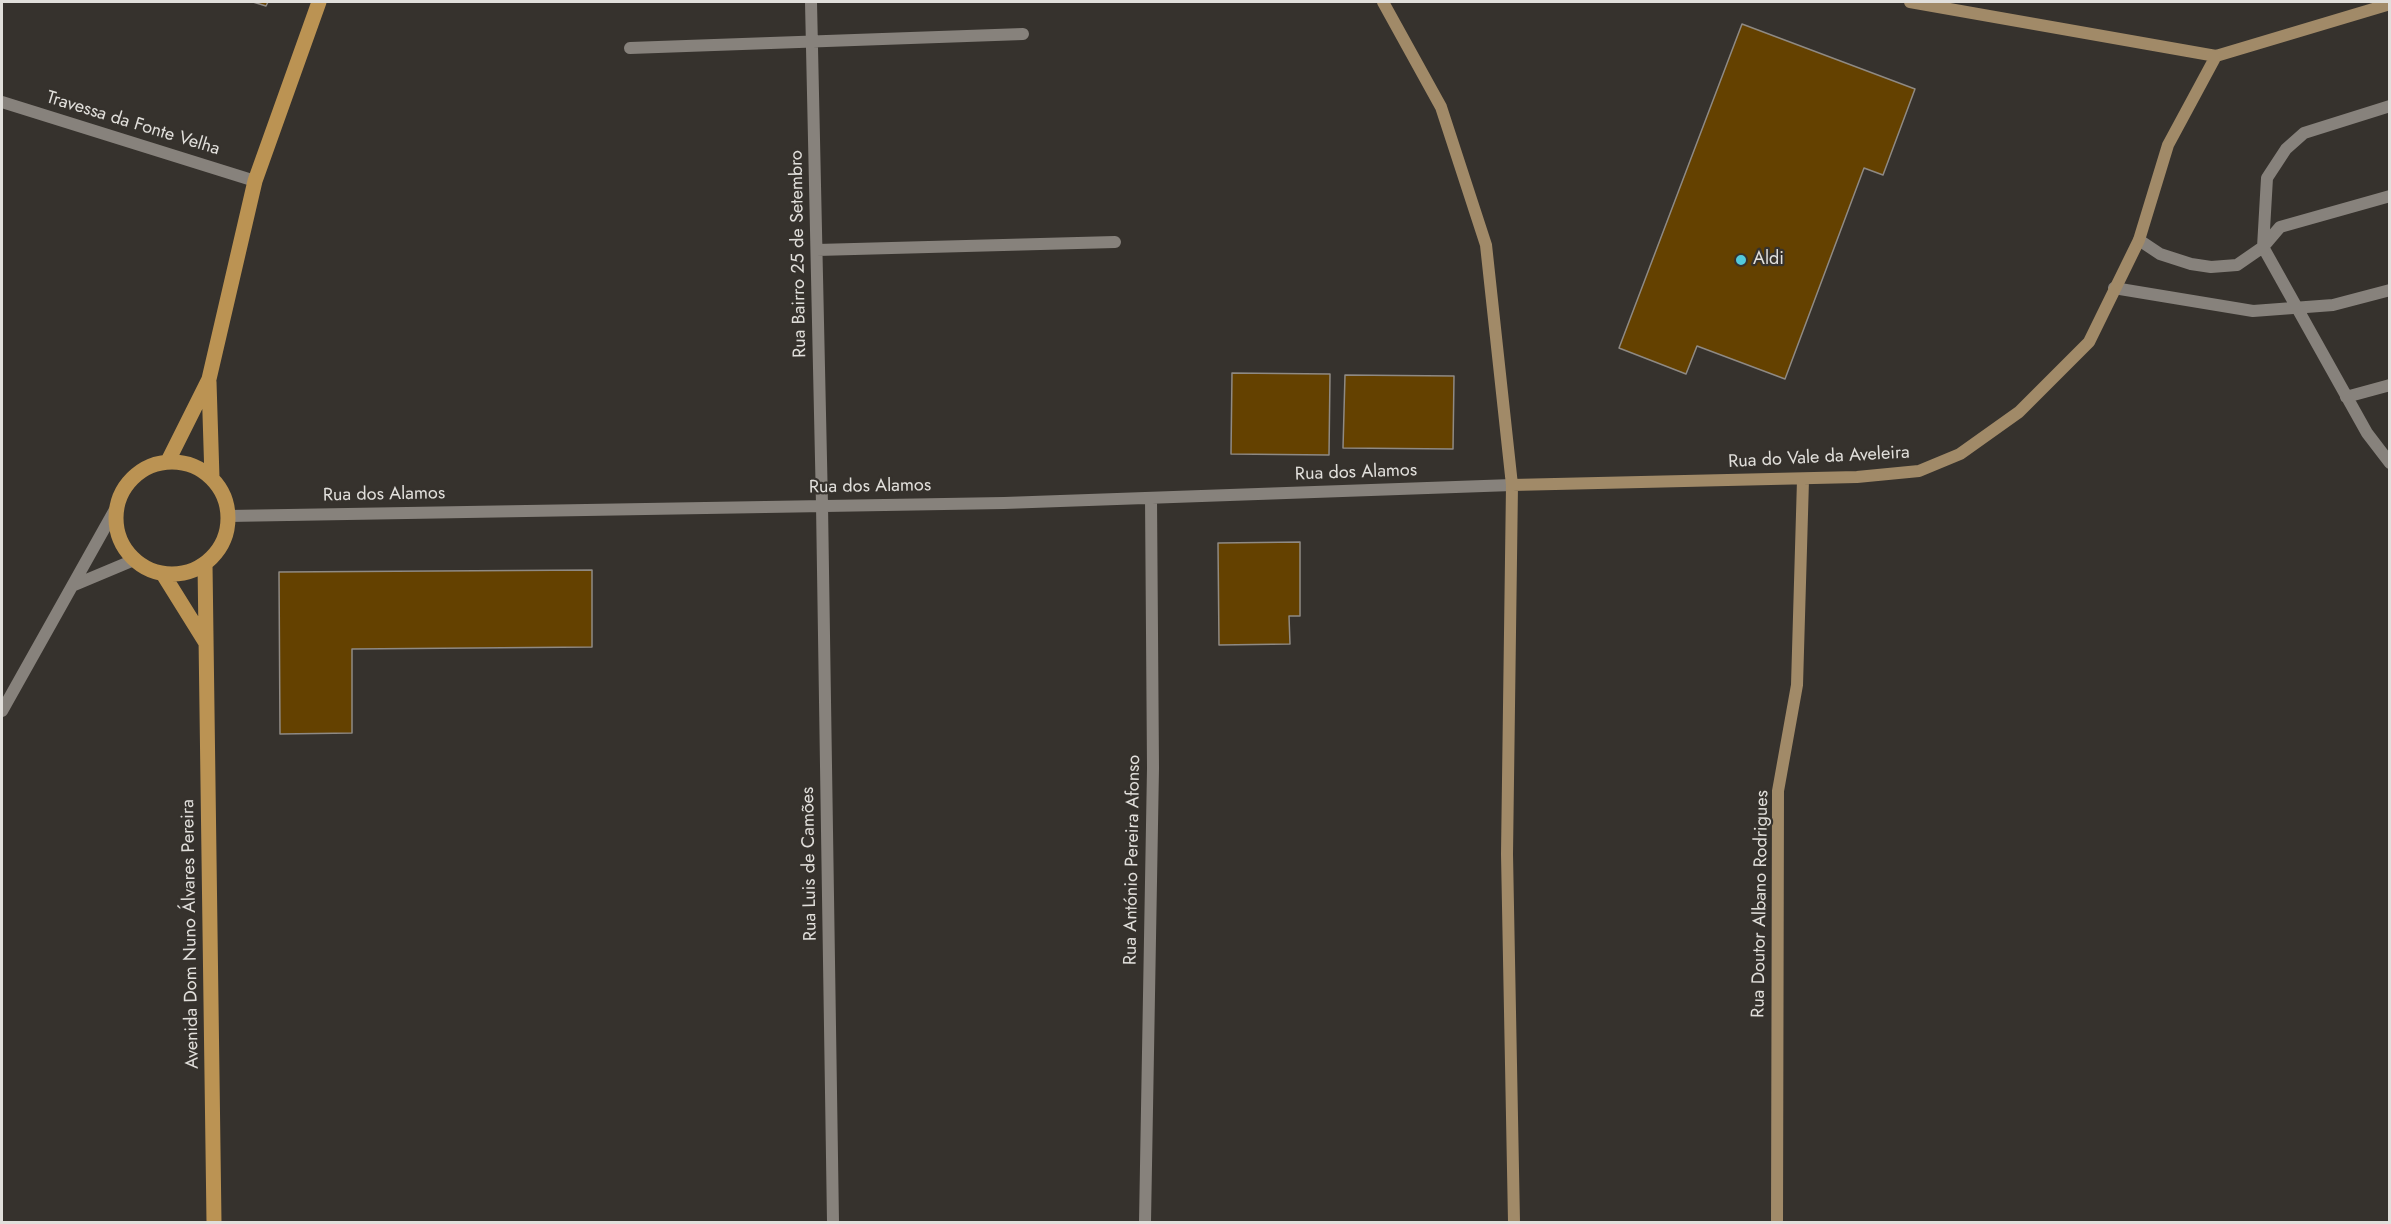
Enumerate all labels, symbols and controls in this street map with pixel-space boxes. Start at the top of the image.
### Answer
street label: Travessa da Fonte Velha [44,87,222,161]
street label: Rua Bairro 25 de Setembro [786,150,812,358]
place label: Aldi [1753,249,1784,271]
marker: Aldi [1734,253,1748,267]
street label: Rua do Vale da Aveleira [1728,442,1910,474]
street label: Rua dos Alamos [1295,460,1417,486]
street label: Rua dos Alamos [809,475,931,499]
street label: Rua dos Alamos [323,483,445,507]
street label: Rua António Pereira Afonso [1120,755,1146,965]
street label: Rua Luis de Camões [798,787,822,941]
street label: Rua Doutor Albano Rodrigues [1748,790,1774,1018]
street label: Avenida Dom Nuno Álvares Pereira [178,799,204,1069]

